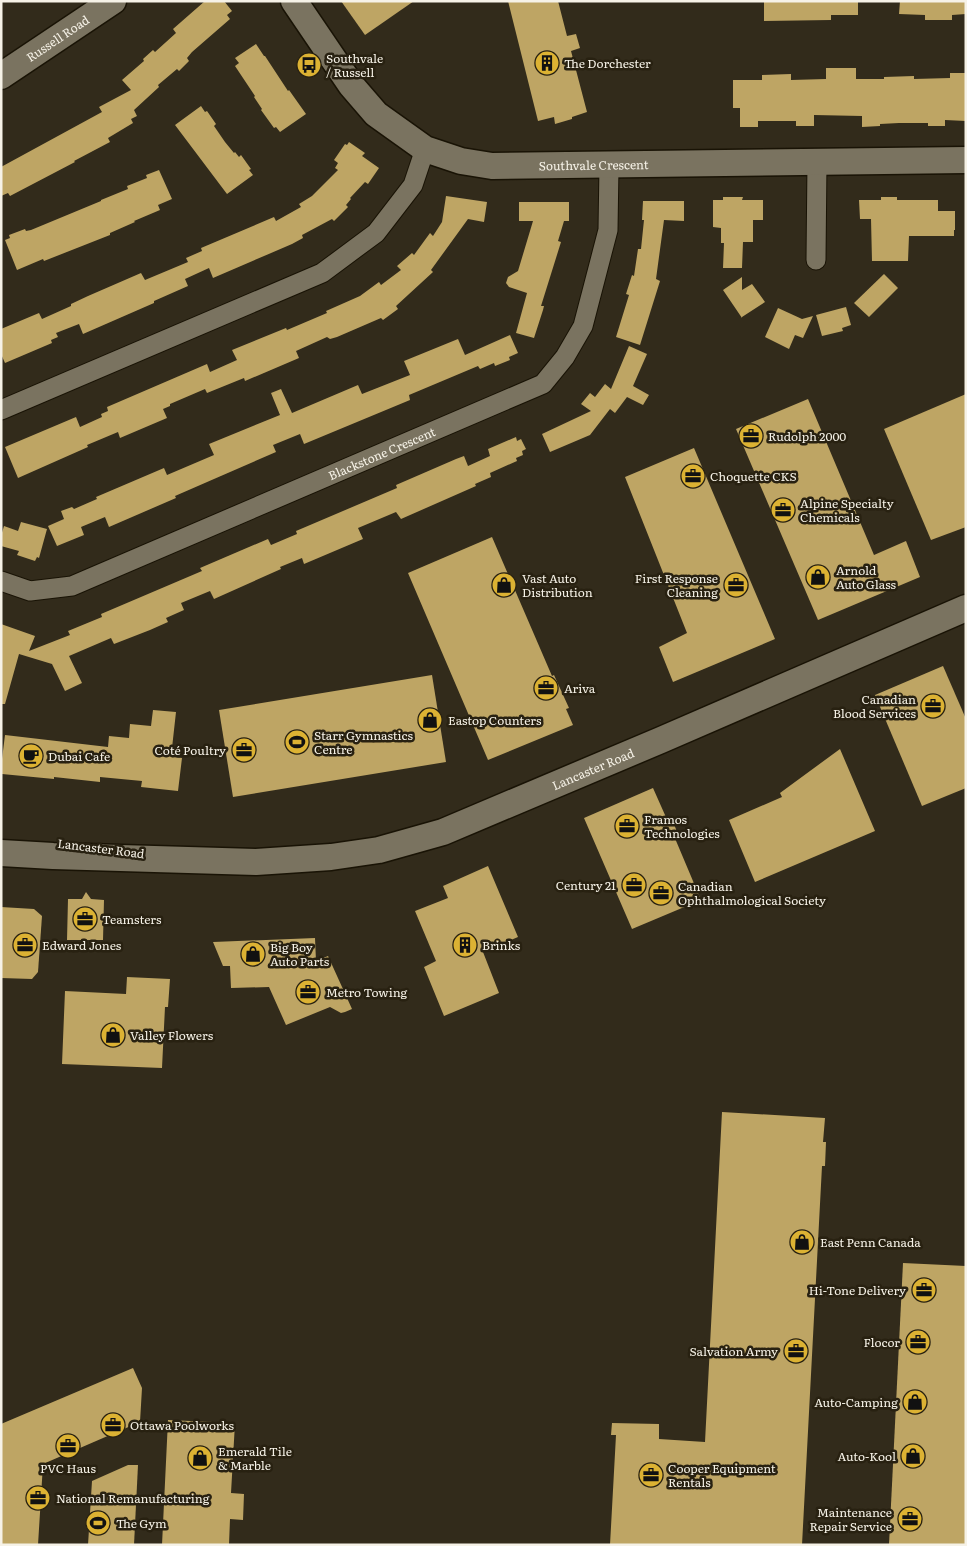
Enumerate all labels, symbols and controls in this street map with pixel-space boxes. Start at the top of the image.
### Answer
street label: Russell Road [22,10,93,66]
place label: Southvale / Russell [326,49,383,81]
building icon: The Dorchester [534,50,560,76]
bus stop icon: Southvale / Russell [296,52,322,78]
place label: The Dorchester [564,54,651,72]
street label: Southvale Crescent [539,155,649,174]
street label: Blackstone Crescent [325,422,438,484]
office icon: Rudolph 2000 [738,423,764,449]
place label: Rudolph 2000 [768,427,846,445]
office icon: Choquette CKS [680,463,706,489]
place label: Choquette CKS [710,467,797,485]
place label: Alpine Specialty Chemicals [800,494,894,526]
office icon: Alpine Specialty Chemicals [770,497,796,523]
place label: Arnold Auto Glass [836,561,897,593]
shop icon: Arnold Auto Glass [805,564,831,590]
place label: Vast Auto Distribution [522,569,593,601]
place label: First Response Cleaning [635,569,718,601]
shop icon: Vast Auto Distribution [491,572,517,598]
office icon: First Response Cleaning [723,572,749,598]
office icon: Ariva [533,675,559,701]
place label: Ariva [564,679,596,697]
place label: Canadian Blood Services [833,690,917,722]
office icon: Canadian Blood Services [920,693,946,719]
shop icon: Eastop Counters [417,707,443,733]
place label: Eastop Counters [448,711,542,729]
place label: Starr Gymnastics Centre [314,726,414,758]
sports icon: Starr Gymnastics Centre [284,729,310,755]
office icon: Coté Poultry [231,737,257,763]
place label: Coté Poultry [154,741,226,759]
cafe icon: Dubai Cafe [18,743,44,769]
street label: Lancaster Road [549,743,637,794]
place label: Dubai Cafe [48,747,110,765]
place label: Framos Technologies [644,810,720,842]
office icon: Framos Technologies [614,813,640,839]
street label: Lancaster Road [56,834,146,862]
office icon: Century 21 [621,872,647,898]
place label: Century 21 [556,876,616,894]
place label: Canadian Ophthalmological Society [678,877,826,909]
office icon: Canadian Ophthalmological Society [648,880,674,906]
office icon: Teamsters [72,906,98,932]
place label: Teamsters [102,910,162,928]
office icon: Edward Jones [12,932,38,958]
building icon: Brinks [452,932,478,958]
place label: Edward Jones [42,936,122,954]
place label: Brinks [482,936,521,954]
place label: Big Boy Auto Parts [270,938,330,970]
shop icon: Big Boy Auto Parts [240,941,266,967]
office icon: Metro Towing [295,979,321,1005]
place label: Metro Towing [326,983,408,1001]
shop icon: Valley Flowers [100,1022,126,1048]
place label: Valley Flowers [130,1026,214,1044]
shop icon: East Penn Canada [789,1229,815,1255]
place label: East Penn Canada [820,1233,921,1251]
office icon: Hi-Tone Delivery [911,1277,937,1303]
place label: Hi-Tone Delivery [809,1281,906,1299]
office icon: Flocor [905,1329,931,1355]
place label: Flocor [863,1333,900,1351]
office icon: Salvation Army [783,1338,809,1364]
place label: Salvation Army [690,1342,778,1360]
shop icon: Auto-Camping [902,1389,928,1415]
place label: Auto-Camping [814,1393,898,1411]
office icon: Ottawa Poolworks [100,1412,126,1438]
place label: Ottawa Poolworks [130,1416,235,1434]
office icon: PVC Haus [55,1433,81,1459]
place label: Emerald Tile & Marble [218,1442,292,1474]
shop icon: Auto-Kool [900,1443,926,1469]
shop icon: Emerald Tile & Marble [187,1445,213,1471]
place label: Auto-Kool [838,1447,896,1465]
place label: PVC Haus [40,1459,96,1477]
place label: Cooper Equipment Rentals [668,1459,776,1491]
office icon: Cooper Equipment Rentals [638,1462,664,1488]
office icon: National Remanufacturing [25,1485,51,1511]
place label: National Remanufacturing [56,1489,210,1507]
place label: Maintenance Repair Service [809,1503,892,1535]
office icon: Maintenance Repair Service [897,1506,923,1532]
sports icon: The Gym [85,1510,111,1536]
place label: The Gym [116,1514,167,1532]

